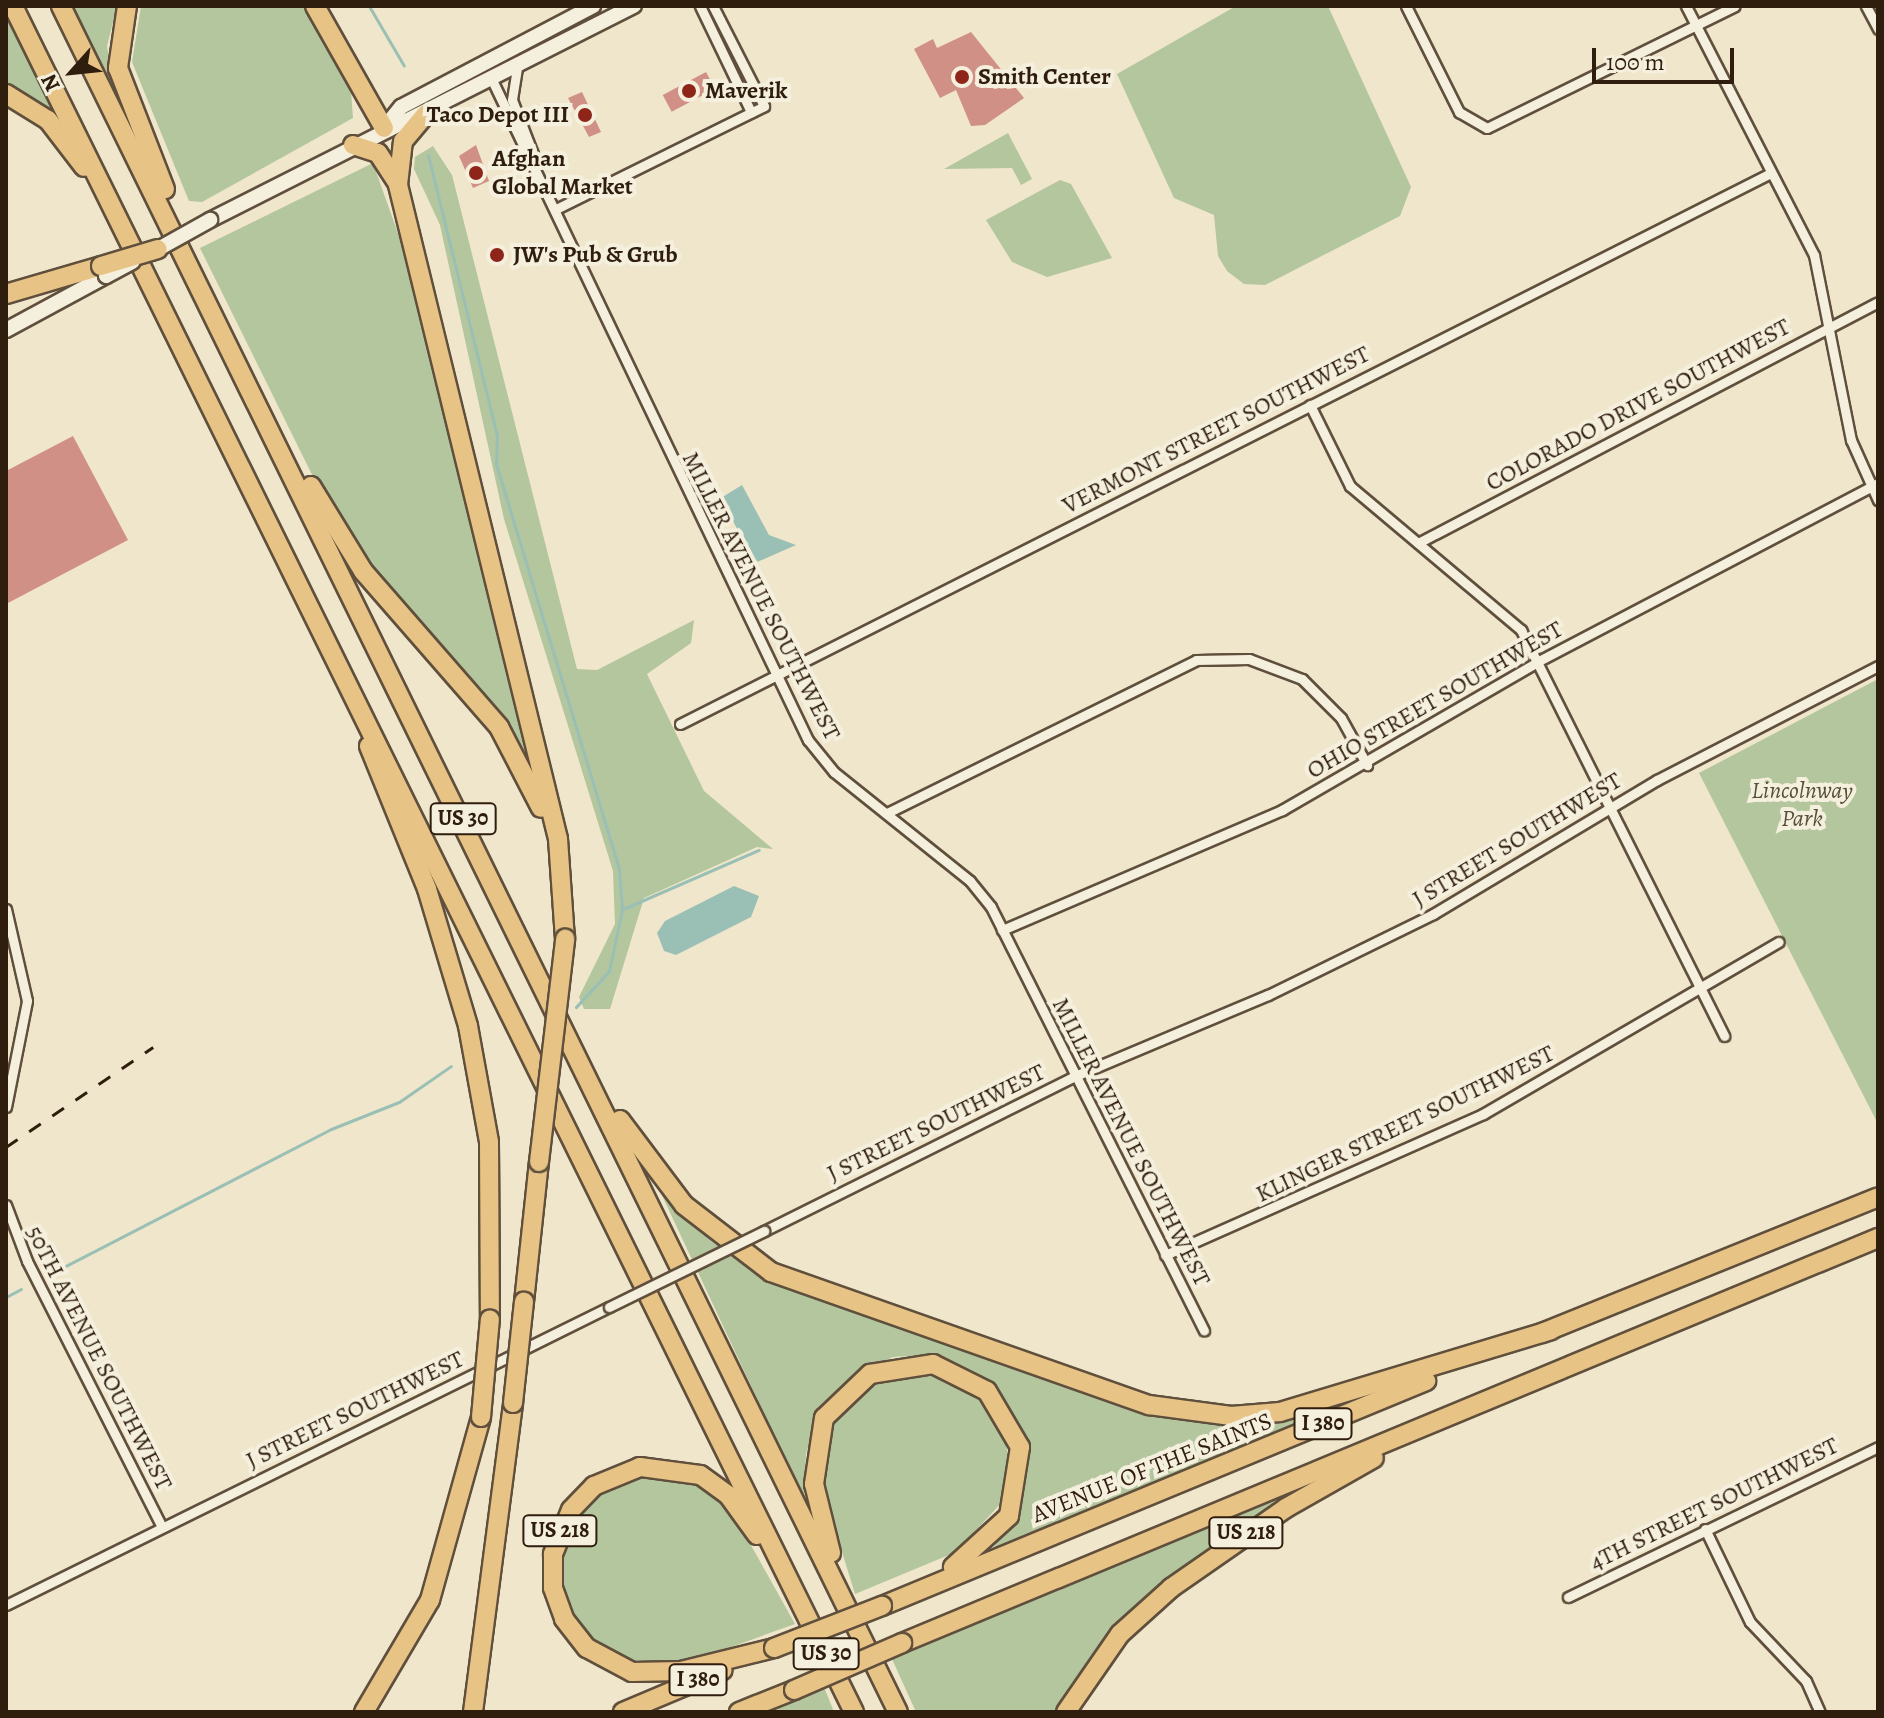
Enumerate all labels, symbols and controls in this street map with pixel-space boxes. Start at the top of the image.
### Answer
north arrow [32,32,112,112]
scale bar [1596,32,1738,82]
text: 100 m [1606,46,1665,78]
place label: Smith Center [978,63,1111,91]
marker: Smith Center [953,68,971,86]
text: N [34,69,68,97]
place label: Maverik [705,77,787,105]
marker: Maverik [680,82,698,100]
place label: Taco Depot III [427,101,569,129]
marker: Taco Depot III [576,106,594,124]
place label: Afghan Global Market [492,145,633,201]
marker: Afghan Global Market [467,164,485,182]
place label: JW's Pub & Grub [513,241,678,269]
marker: JW's Pub & Grub [488,246,506,264]
street label: COLORADO DRIVE SOUTHWEST [1481,312,1795,498]
street label: VERMONT STREET SOUTHWEST [1058,340,1374,520]
street label: MILLER AVENUE SOUTHWEST [676,447,846,745]
street label: OHIO STREET SOUTHWEST [1302,615,1568,785]
street label: J STREET SOUTHWEST [1407,766,1627,914]
park label: Lincolnway Park [1751,777,1853,833]
road number: US 30 [429,801,497,837]
street label: MILLER AVENUE SOUTHWEST [1046,993,1216,1291]
street label: KLINGER STREET SOUTHWEST [1251,1039,1559,1209]
street label: J STREET SOUTHWEST [822,1058,1050,1188]
street label: 50TH AVENUE SOUTHWEST [20,1221,178,1495]
street label: J STREET SOUTHWEST [241,1345,469,1475]
road number: I 380 [1293,1406,1353,1442]
street label: AVENUE OF THE SAINTS [1028,1407,1276,1529]
street label: 4TH STREET SOUTHWEST [1585,1431,1843,1577]
road number: US 218 [522,1513,598,1549]
road number: US 218 [1208,1515,1284,1551]
road number: US 30 [792,1636,860,1672]
road number: I 380 [668,1662,728,1698]

